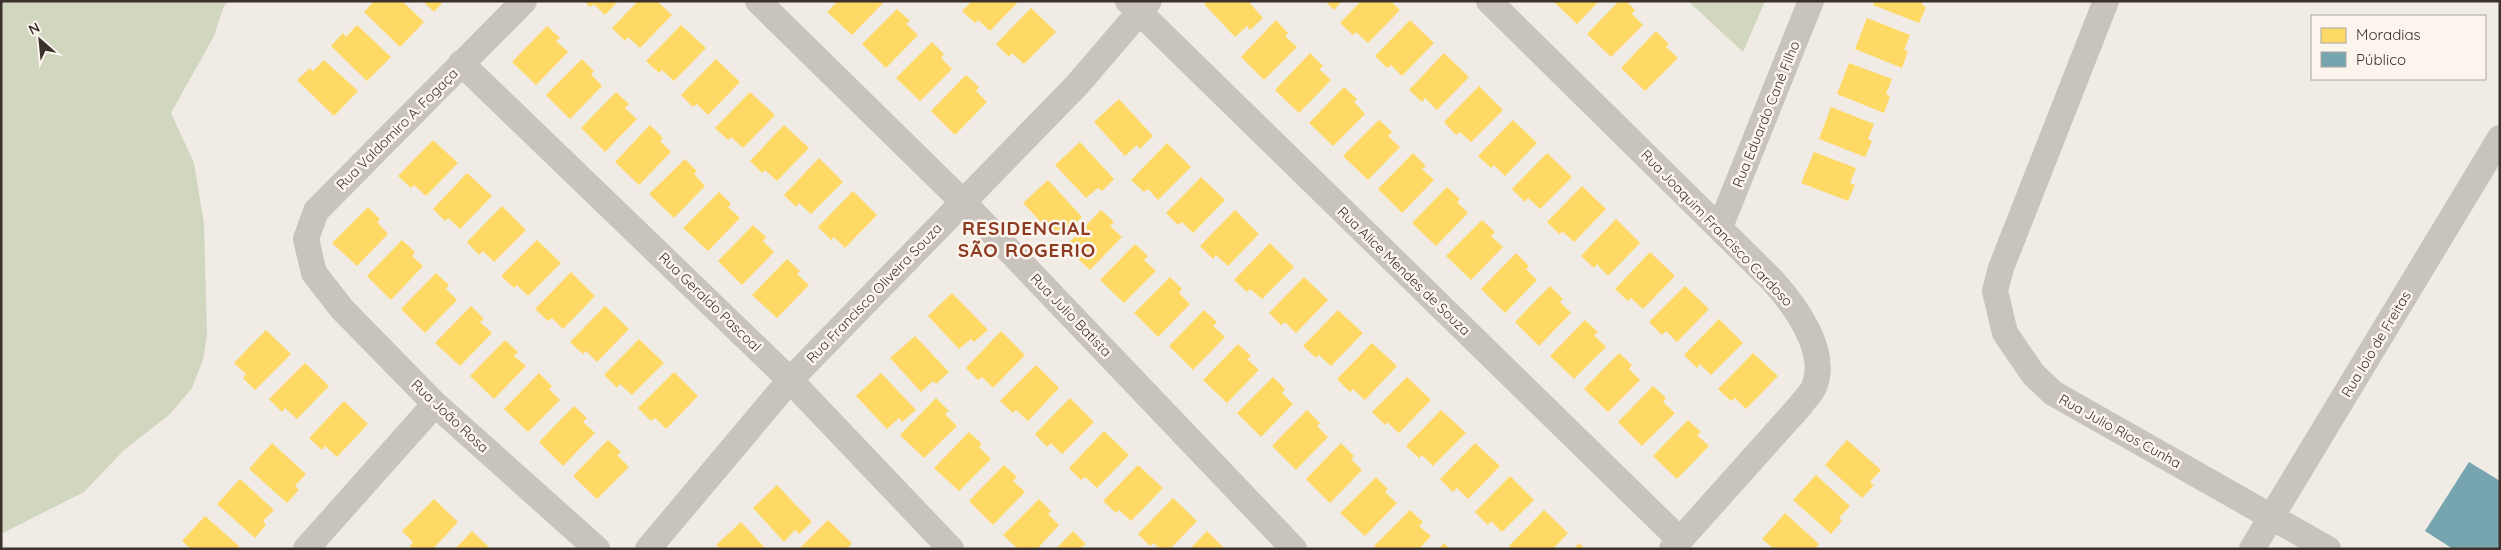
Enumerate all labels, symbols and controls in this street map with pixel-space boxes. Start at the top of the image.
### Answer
north arrow [15,15,65,65]
legend [2311,15,2486,80]
text: N [25,18,43,39]
text: Moradias [2356,25,2421,44]
street label: Rua Eduardo Cané Filho [1728,38,1804,190]
text: Público [2356,50,2406,69]
street label: Rua Valdomiro A. Fogaça [332,64,462,194]
street label: Rua Joaquim Francisco Cardoso [1637,146,1797,310]
street label: Rua Alice Mendes de Souza [1334,203,1474,339]
district label: RESIDENCIAL SÃO ROGERIO [958,216,1096,262]
street label: Rua Francisco Oliveira Souza [802,219,946,367]
street label: Rua Geraldo Pascoal [655,248,765,356]
street label: Rua Julio Batista [1027,269,1115,361]
street label: Rua Ioio de Freitas [2337,288,2415,400]
street label: Rua João Rosa [407,375,493,457]
street label: Rua Julio Rios Cunha [2056,390,2184,472]

